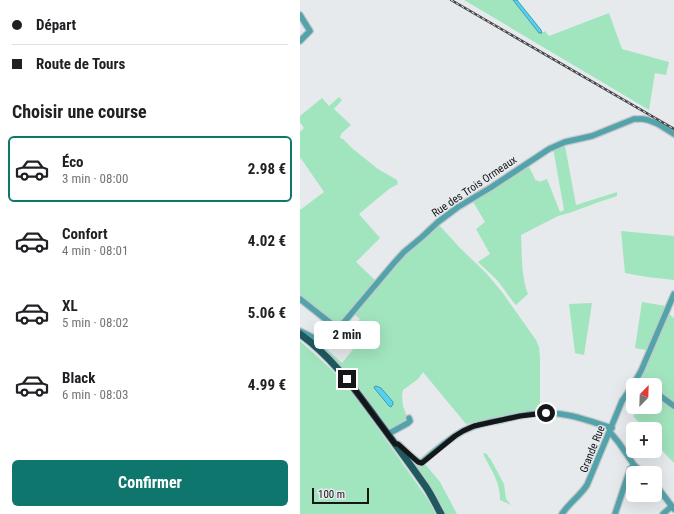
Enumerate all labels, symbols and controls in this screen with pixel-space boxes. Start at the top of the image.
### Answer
text: Départ [36,16,76,34]
text: Route de Tours [36,55,125,73]
text: Choisir une course [12,101,147,122]
icon: car [14,151,50,187]
text: Éco [62,153,84,171]
street label: Rue des Trois Ormeaux [429,153,519,220]
text: 2.98 € [248,160,286,178]
text: 3 min · 08:00 [62,171,128,186]
icon: car [14,223,50,259]
text: Confort [62,225,108,243]
text: 4.02 € [248,232,286,250]
text: 4 min · 08:01 [62,243,128,258]
icon: car [14,295,50,331]
text: XL [62,297,78,315]
text: 5.06 € [248,304,286,322]
text: 5 min · 08:02 [62,315,128,330]
callout: 2 min [314,321,380,349]
text: 2 min [333,327,361,342]
icon: car [14,367,50,403]
text: Black [62,369,95,387]
route end [338,370,356,388]
text: 4.99 € [248,376,286,394]
north arrow [626,378,662,414]
map controls [626,378,662,502]
text: 6 min · 08:03 [62,387,128,402]
route start [537,404,555,422]
button: + [626,422,662,458]
street label: Grande Rue [577,424,608,475]
button: Confirmer [12,460,288,506]
button: − [626,466,662,502]
scale bar [312,486,369,505]
text: 100 m [318,488,345,501]

